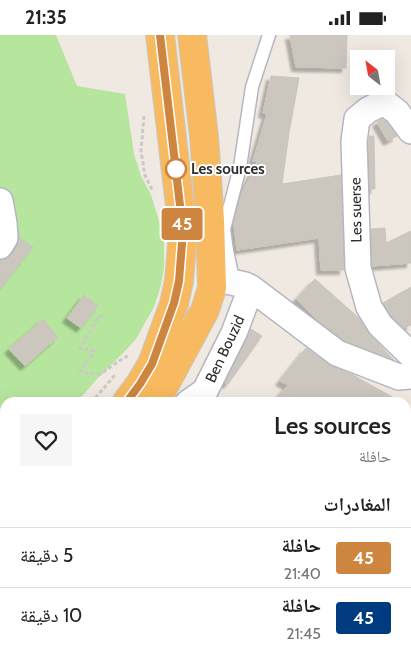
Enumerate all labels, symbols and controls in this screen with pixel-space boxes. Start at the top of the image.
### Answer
text: 21:35 [25,6,67,29]
north arrow [350,50,395,95]
map controls [350,50,395,95]
marker: Les sources [165,158,187,180]
place label: Les sources [191,160,265,178]
street label: Les suerse [346,177,366,243]
line badge: 45 [160,208,204,240]
text: 45 [172,213,192,235]
street label: Ben Bouzid [202,313,248,385]
text: Les sources [274,411,391,440]
button: heart [20,414,72,466]
text: حافلة [359,447,391,466]
text: المغادرات [324,493,391,516]
text: حافلة [282,534,321,557]
text: 5 دقيقة [20,544,73,567]
text: 45 [353,547,374,569]
text: 21:40 [284,564,321,583]
text: حافلة [282,594,321,617]
text: 10 دقيقة [20,604,82,627]
text: 45 [353,607,374,629]
text: 21:45 [286,624,321,643]

